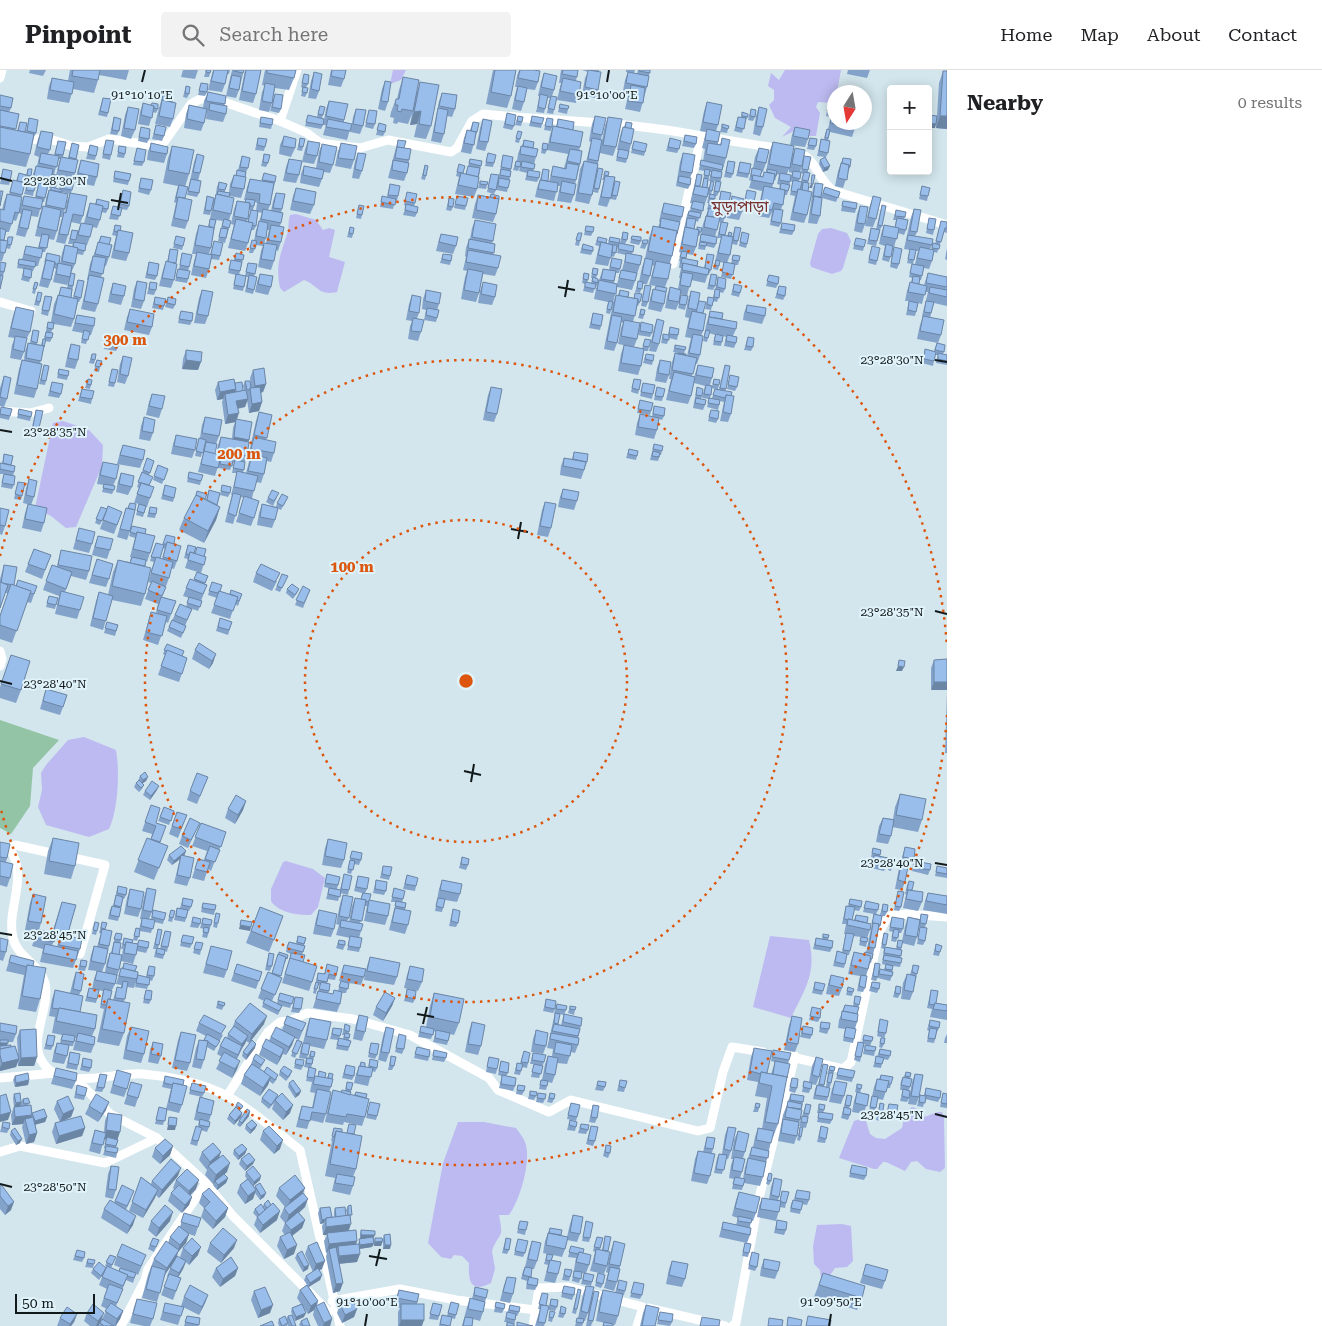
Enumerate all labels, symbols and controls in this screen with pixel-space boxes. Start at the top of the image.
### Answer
search box [161,12,511,57]
text: Pinpoint [25,21,131,49]
icon: search [179,21,207,49]
text: Search here [219,23,328,46]
text: Home [1000,24,1052,45]
text: Map [1080,24,1119,45]
text: About [1147,24,1200,45]
text: Contact [1228,24,1297,45]
north arrow [827,85,872,130]
map controls [887,85,932,175]
button: + [887,85,932,130]
text: 91°10'10"E [111,88,173,102]
text: 91°10'00"E [576,88,638,102]
text: Nearby [967,91,1043,115]
text: 0 results [1238,93,1302,112]
button: − [887,130,932,175]
text: 23°28'30"N [23,174,87,188]
district label: মুড়াপাড়া [711,197,769,216]
text: 300 m [103,331,147,349]
text: 23°28'30"N [860,353,924,367]
text: 23°28'35"N [23,425,87,439]
text: 200 m [217,445,261,463]
text: 100 m [330,558,374,576]
text: 23°28'35"N [860,605,924,619]
centre of rings [457,672,475,690]
text: 23°28'40"N [23,677,87,691]
text: 23°28'40"N [860,856,924,870]
text: 23°28'45"N [23,928,87,942]
text: 23°28'45"N [860,1108,924,1122]
text: 23°28'50"N [23,1180,87,1194]
scale bar [15,1291,95,1314]
text: 50 m [22,1295,54,1311]
text: 91°10'00"E [336,1295,398,1309]
text: 91°09'50"E [800,1295,862,1309]

